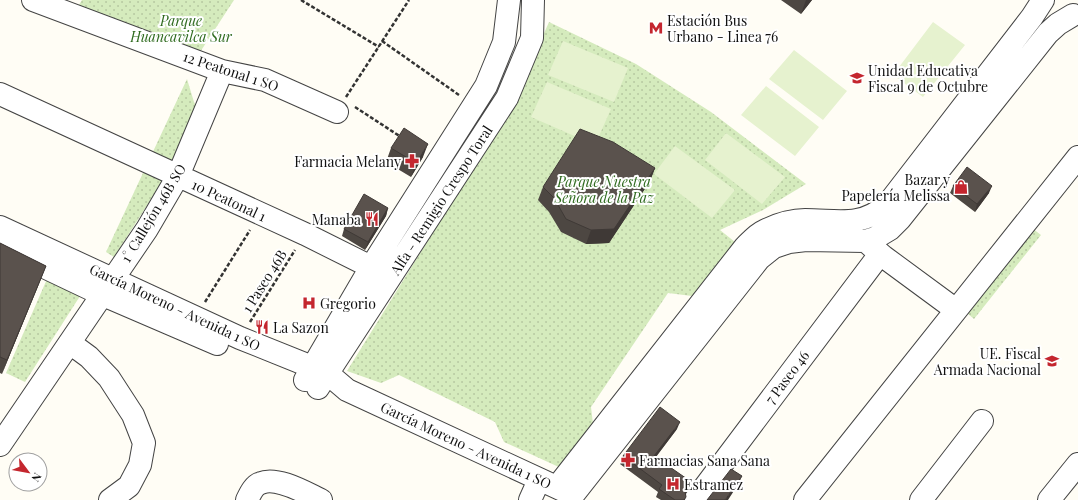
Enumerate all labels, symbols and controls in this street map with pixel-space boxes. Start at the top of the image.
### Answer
park label: Parque Huancavilca Sur [129,11,233,46]
place label: Estación Bus Urbano - Linea 76 [667,11,778,46]
metro station icon: Estación Bus Urbano - Linea 76 [648,20,664,36]
street label: 12 Peatonal 1 SO [181,47,281,95]
place label: Unidad Educativa Fiscal 9 de Octubre [868,61,988,96]
school or university icon: Unidad Educativa Fiscal 9 de Octubre [849,70,865,86]
street label: Alfa - Remigio Crespo Toral [385,122,496,279]
place label: Farmacia Melany [294,152,401,171]
pharmacy icon: Farmacia Melany [404,153,420,169]
street label: 1° Callejón 46B SO [116,160,190,266]
place label: Bazar y Papelería Melissa [842,170,950,205]
park label: Parque Nuestra Señora de la Paz [554,172,654,207]
street label: 10 Peatonal 1 [189,175,269,225]
shop icon: Bazar y Papelería Melissa [953,179,969,195]
place label: Manaba [312,210,361,229]
restaurant icon: Manaba [364,211,380,227]
street label: 1 Paseo 46B [237,246,291,316]
street label: García Moreno - Avenida 1 SO [87,259,263,355]
place label: Gregorio [320,294,376,313]
hospital icon: Gregorio [301,295,317,311]
place label: La Sazon [273,318,329,337]
restaurant icon: La Sazon [254,319,270,335]
place label: UE. Fiscal Armada Nacional [933,344,1041,379]
street label: 7 Paseo 46 [761,346,813,408]
school or university icon: UE. Fiscal Armada Nacional [1044,353,1060,369]
street label: García Moreno - Avenida 1 SO [378,397,554,493]
place label: Farmacias Sana Sana [639,451,770,470]
north arrow [8,452,48,492]
pharmacy icon: Farmacias Sana Sana [620,452,636,468]
text: N [28,470,45,485]
place label: Estramez [684,475,743,494]
hospital icon: Estramez [665,476,681,492]

